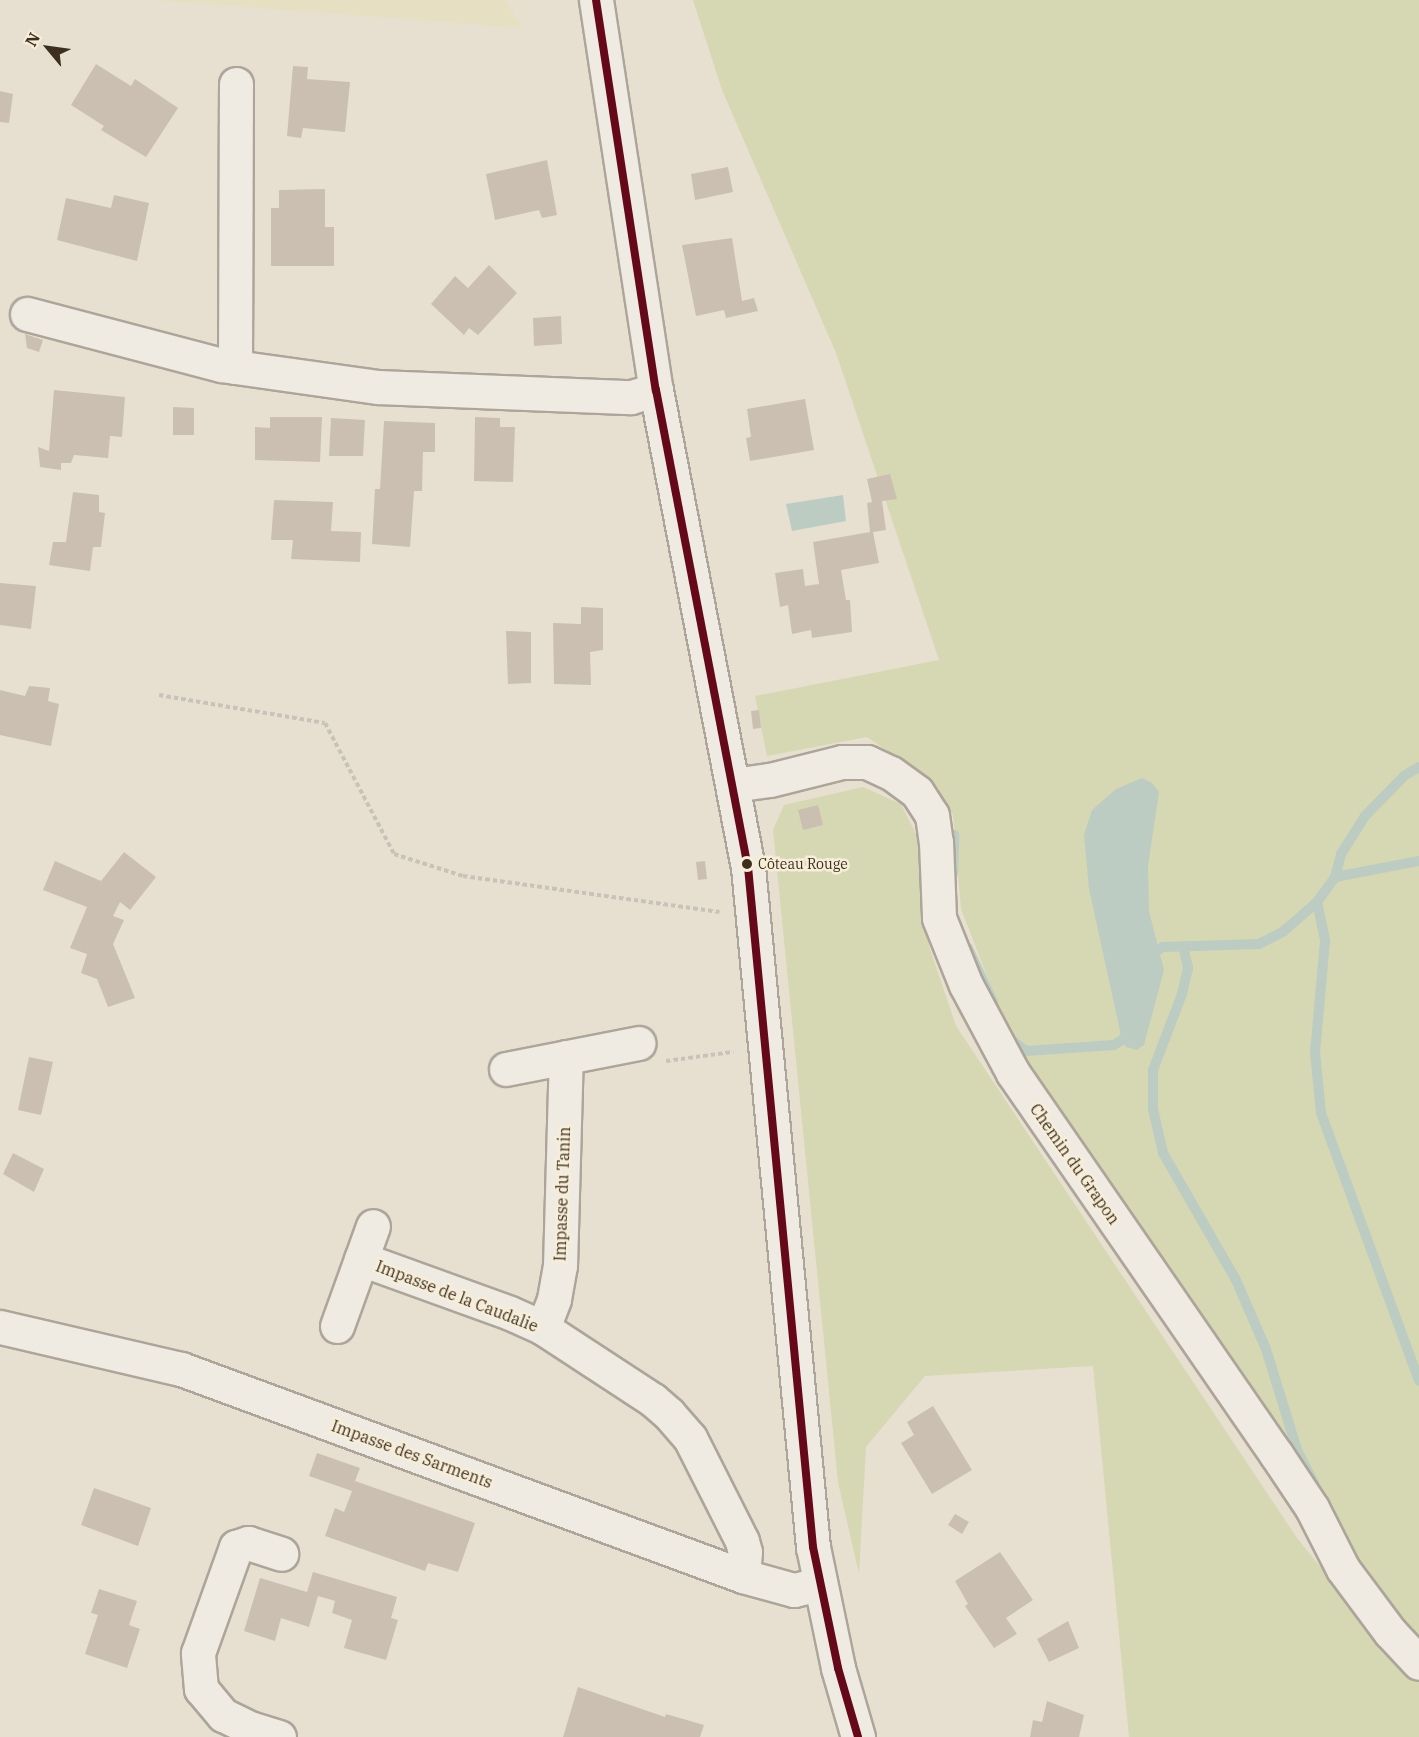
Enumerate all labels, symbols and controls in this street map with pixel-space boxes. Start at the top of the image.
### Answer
north arrow [18,18,78,78]
text: N [20,29,44,50]
place label: Côteau Rouge [758,856,848,872]
marker: Côteau Rouge [741,858,753,870]
street label: Chemin du Grapon [1026,1100,1124,1228]
street label: Impasse du Tanin [550,1126,574,1262]
street label: Impasse de la Caudalie [373,1256,541,1336]
street label: Impasse des Sarments [329,1416,495,1492]

